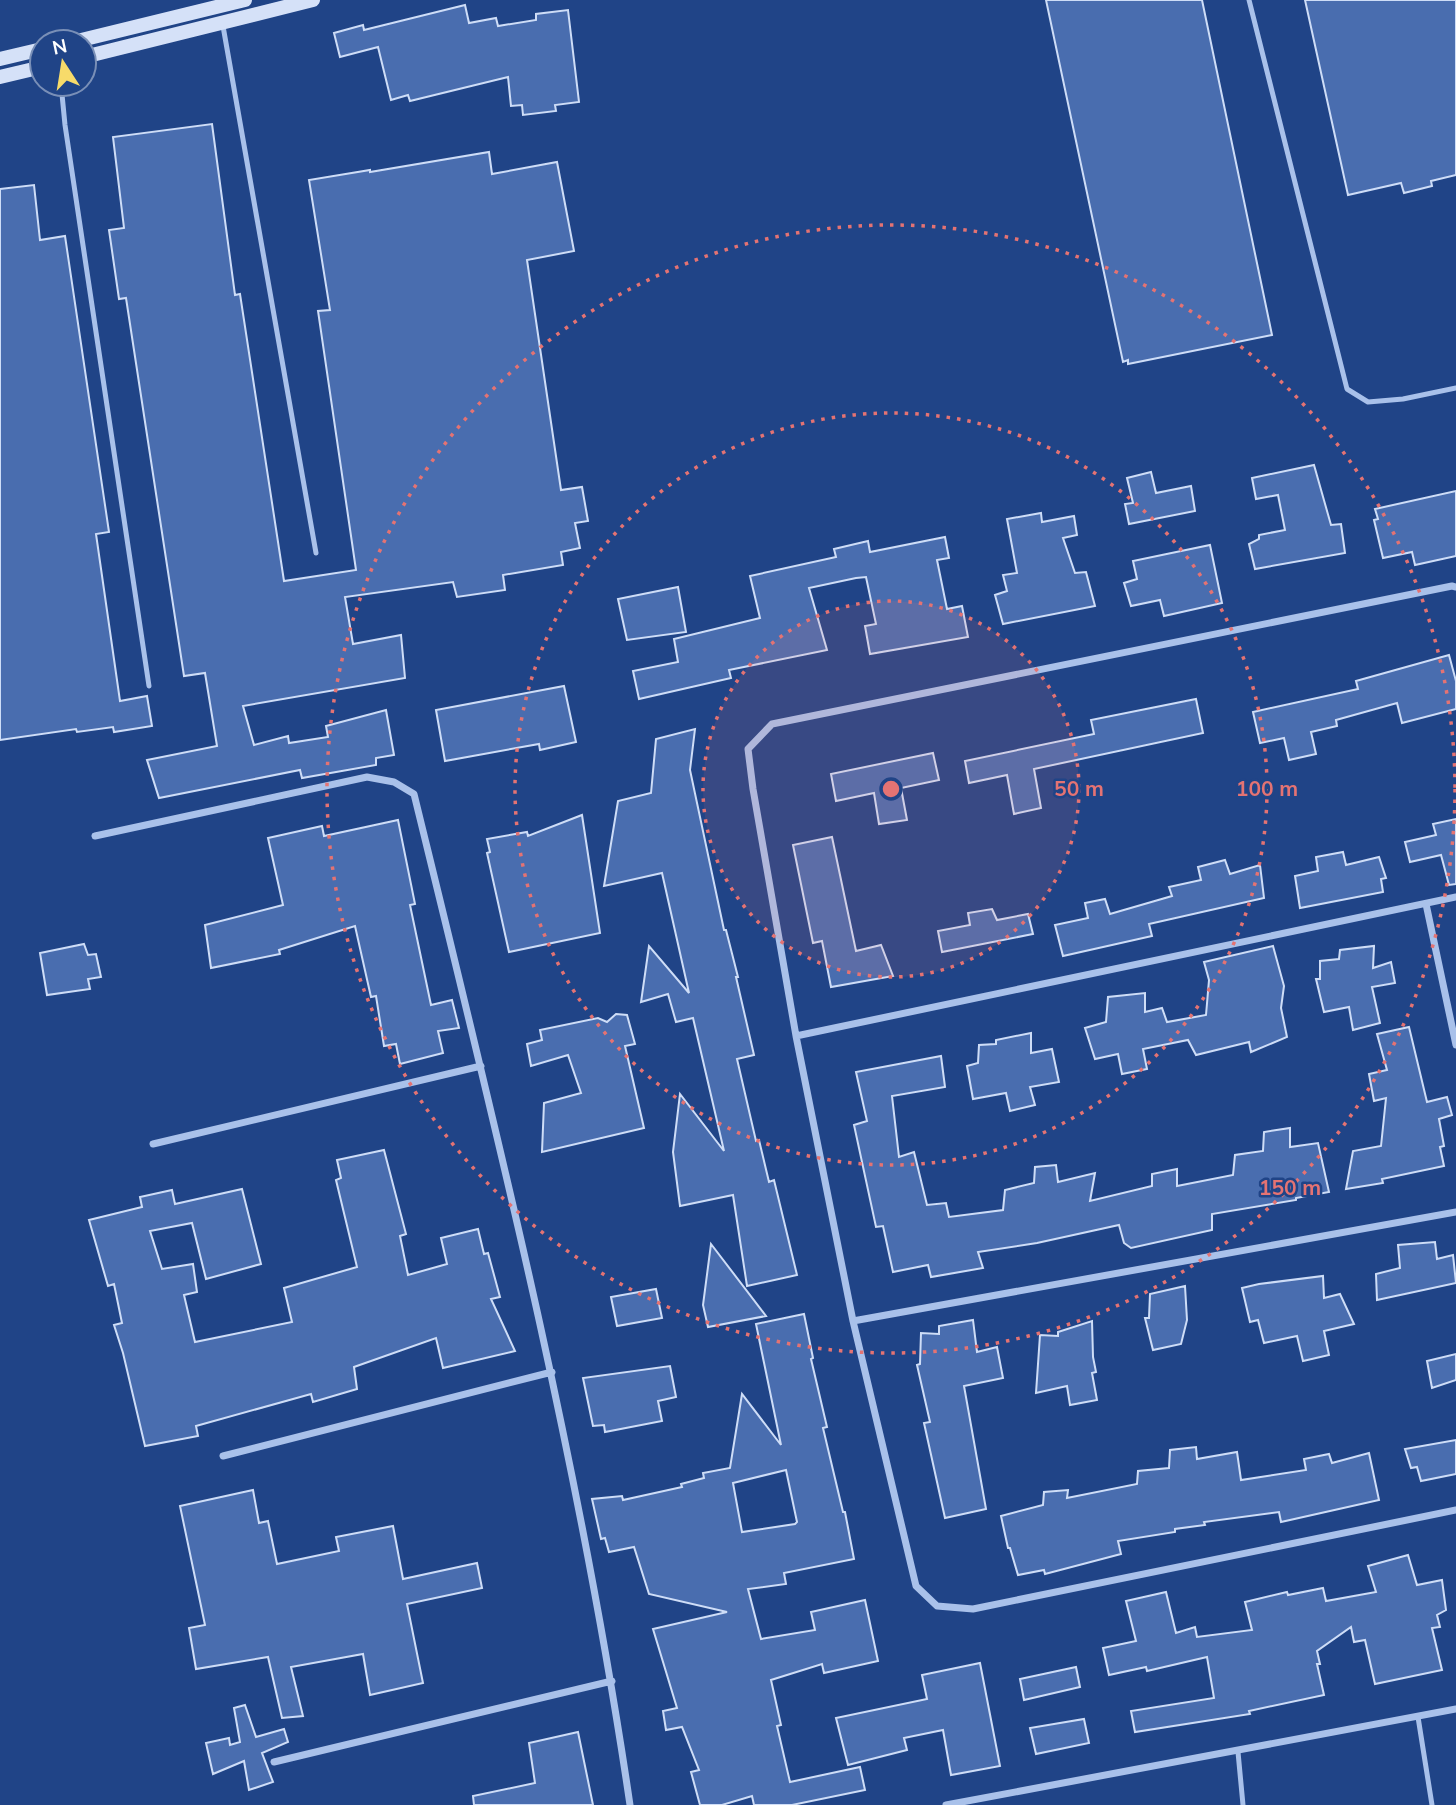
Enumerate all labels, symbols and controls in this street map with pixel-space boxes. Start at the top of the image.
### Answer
north arrow [28,28,98,98]
text: N [50,33,69,60]
text: 50 m [1054,775,1104,801]
text: 100 m [1236,775,1298,801]
centre of rings [879,777,903,801]
text: 150 m [1259,1174,1321,1200]

